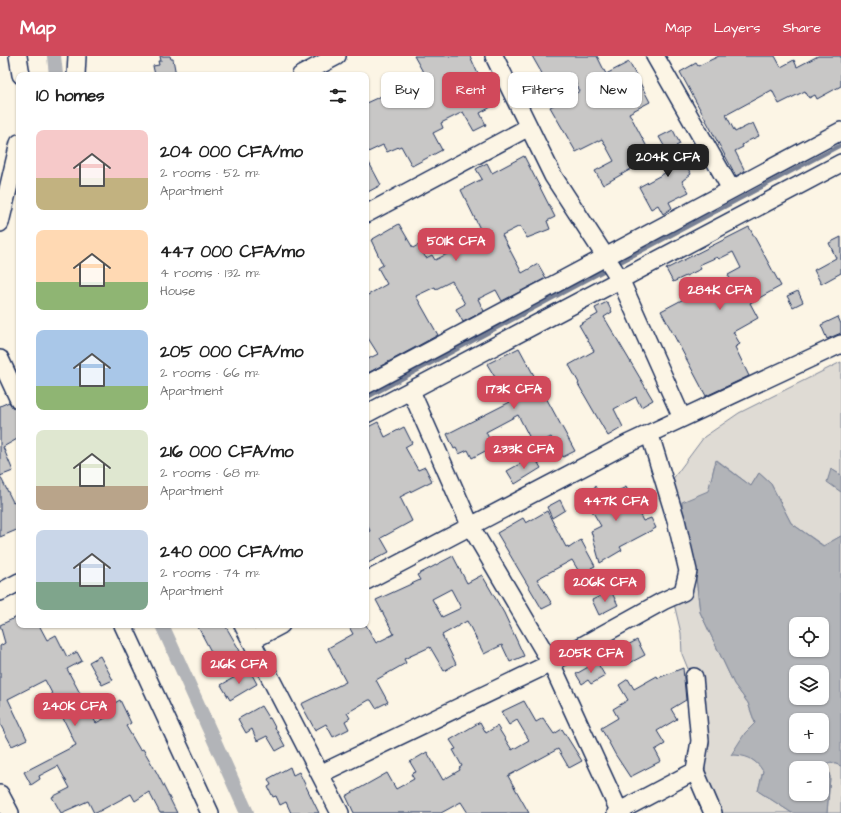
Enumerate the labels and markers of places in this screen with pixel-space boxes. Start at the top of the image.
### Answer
pin: 204K CFA [627,144,709,178]
pin: 501K CFA [415,228,497,262]
pin: 284K CFA [679,277,761,311]
pin: 173K CFA [473,376,555,410]
pin: 233K CFA [483,436,565,470]
pin: 447K CFA [575,488,657,522]
pin: 206K CFA [564,569,646,603]
pin: 205K CFA [550,640,632,674]
pin: 216K CFA [198,651,280,685]
pin: 240K CFA [34,693,116,727]

